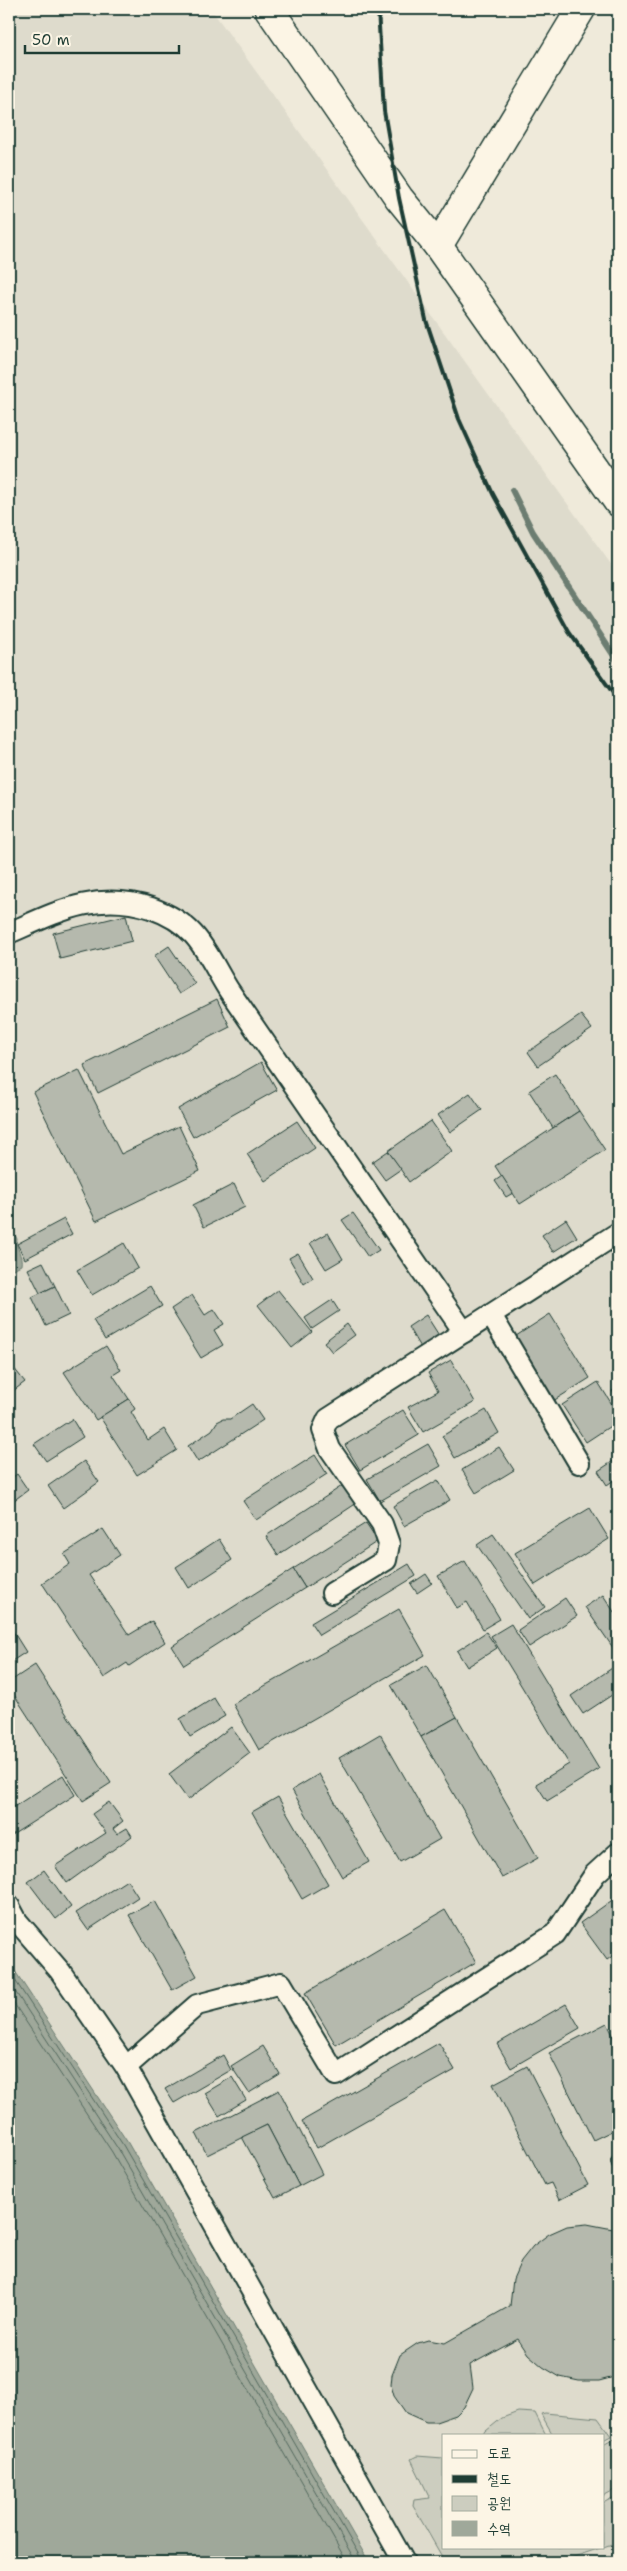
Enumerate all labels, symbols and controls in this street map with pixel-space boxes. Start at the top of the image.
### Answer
scale bar [25,22,179,54]
text: 50 m [32,30,70,50]
legend [442,2434,604,2548]
text: 도로 [487,2443,511,2463]
text: 철도 [487,2469,511,2489]
text: 공원 [487,2493,511,2513]
text: 수역 [487,2519,511,2539]

